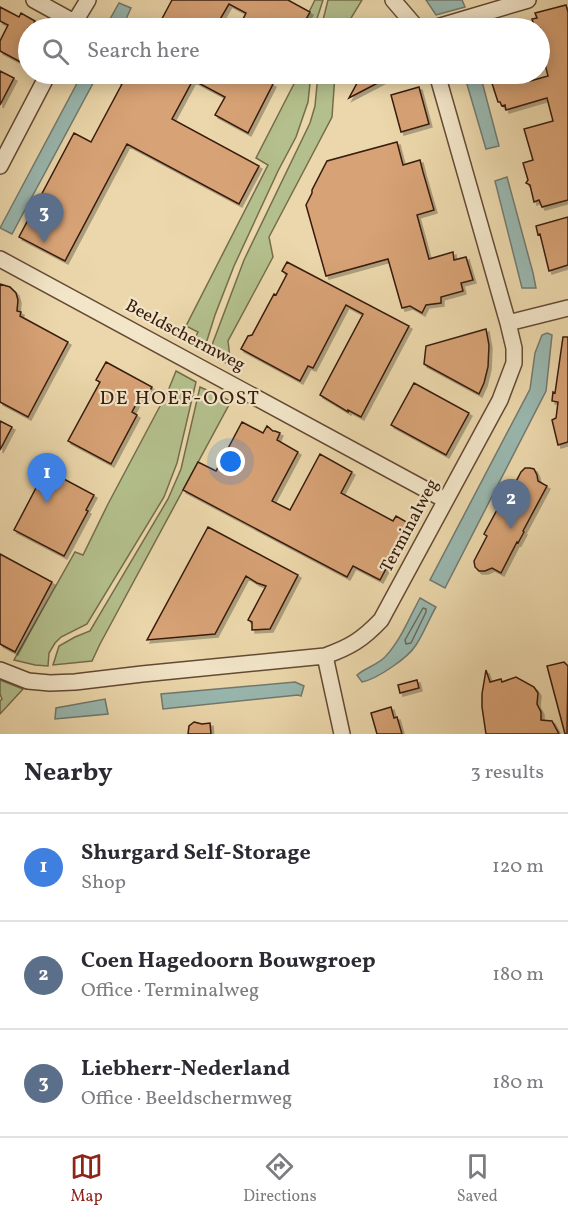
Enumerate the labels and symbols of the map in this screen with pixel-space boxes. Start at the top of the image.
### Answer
pin: 3 [24,194,63,243]
street label: Beeldschermweg [121,294,249,378]
district label: DE HOEF-OOST [100,385,260,413]
your location [216,447,245,476]
pin: 1 [28,454,66,503]
street label: Terminalweg [375,475,445,577]
pin: 2 [492,480,530,529]

